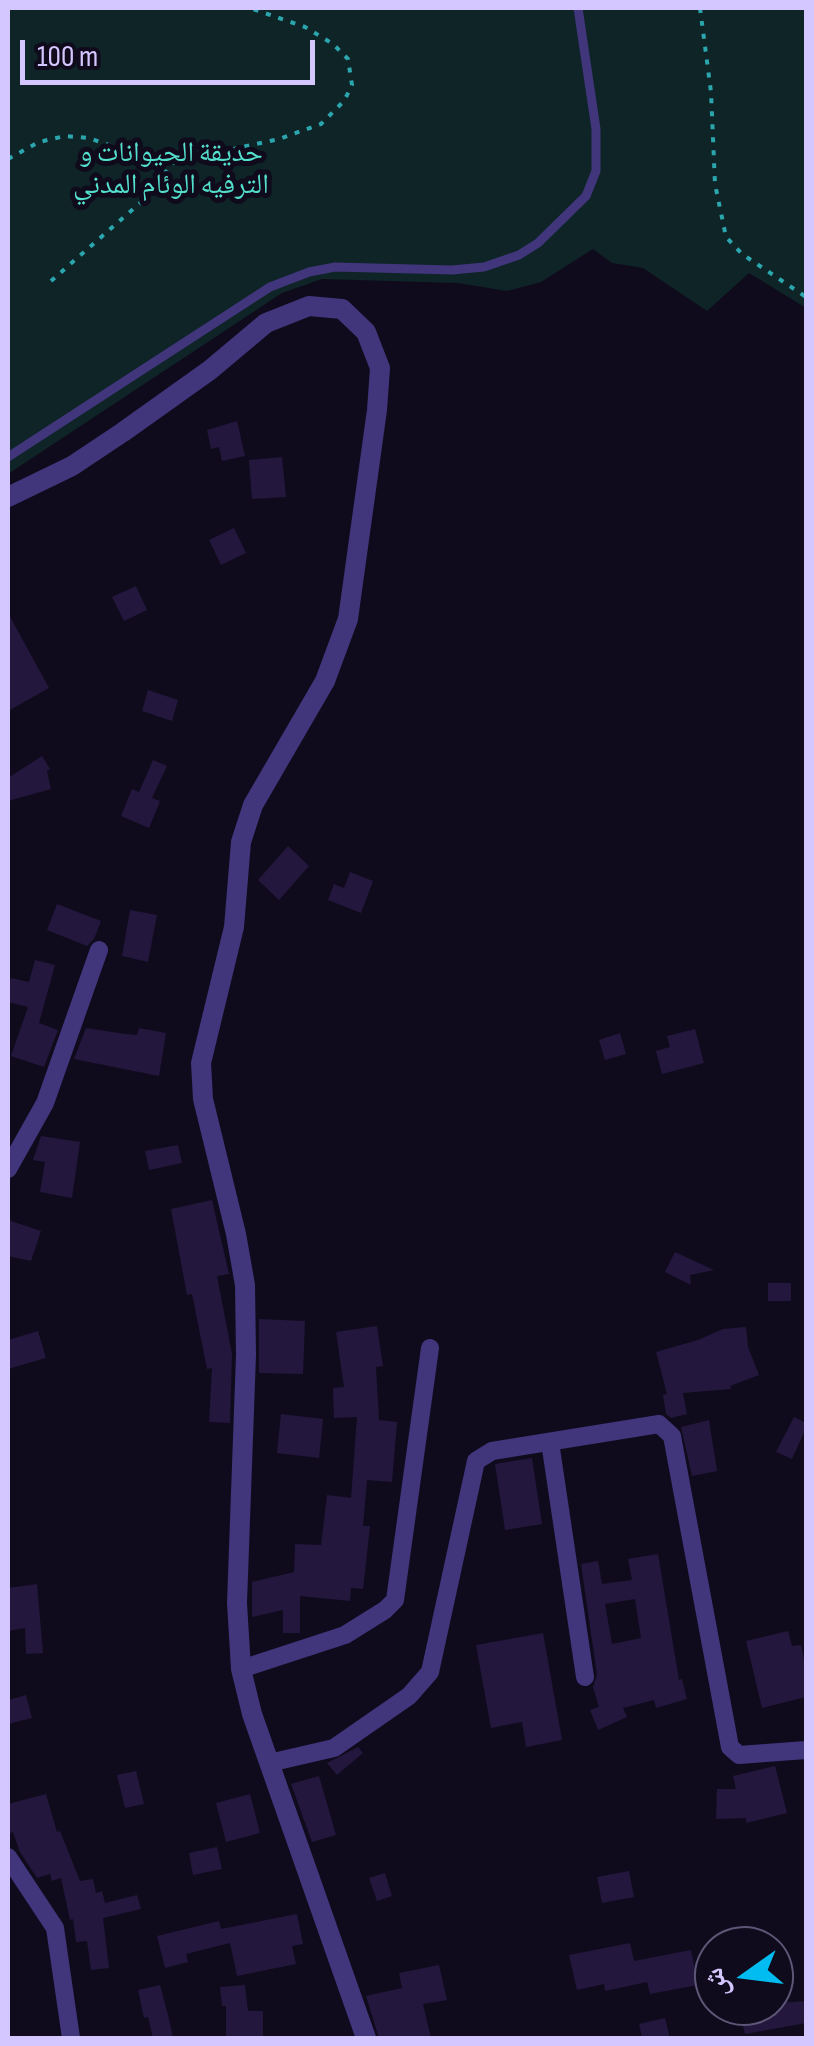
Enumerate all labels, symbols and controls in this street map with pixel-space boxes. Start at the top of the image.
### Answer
scale bar [25,20,320,82]
text: 100 m [37,39,98,75]
park label: حديقة الحيوانات و الترفيه الوئام المدني [73,137,269,203]
north arrow [694,1926,794,2026]
text: ش [697,1964,736,2001]

